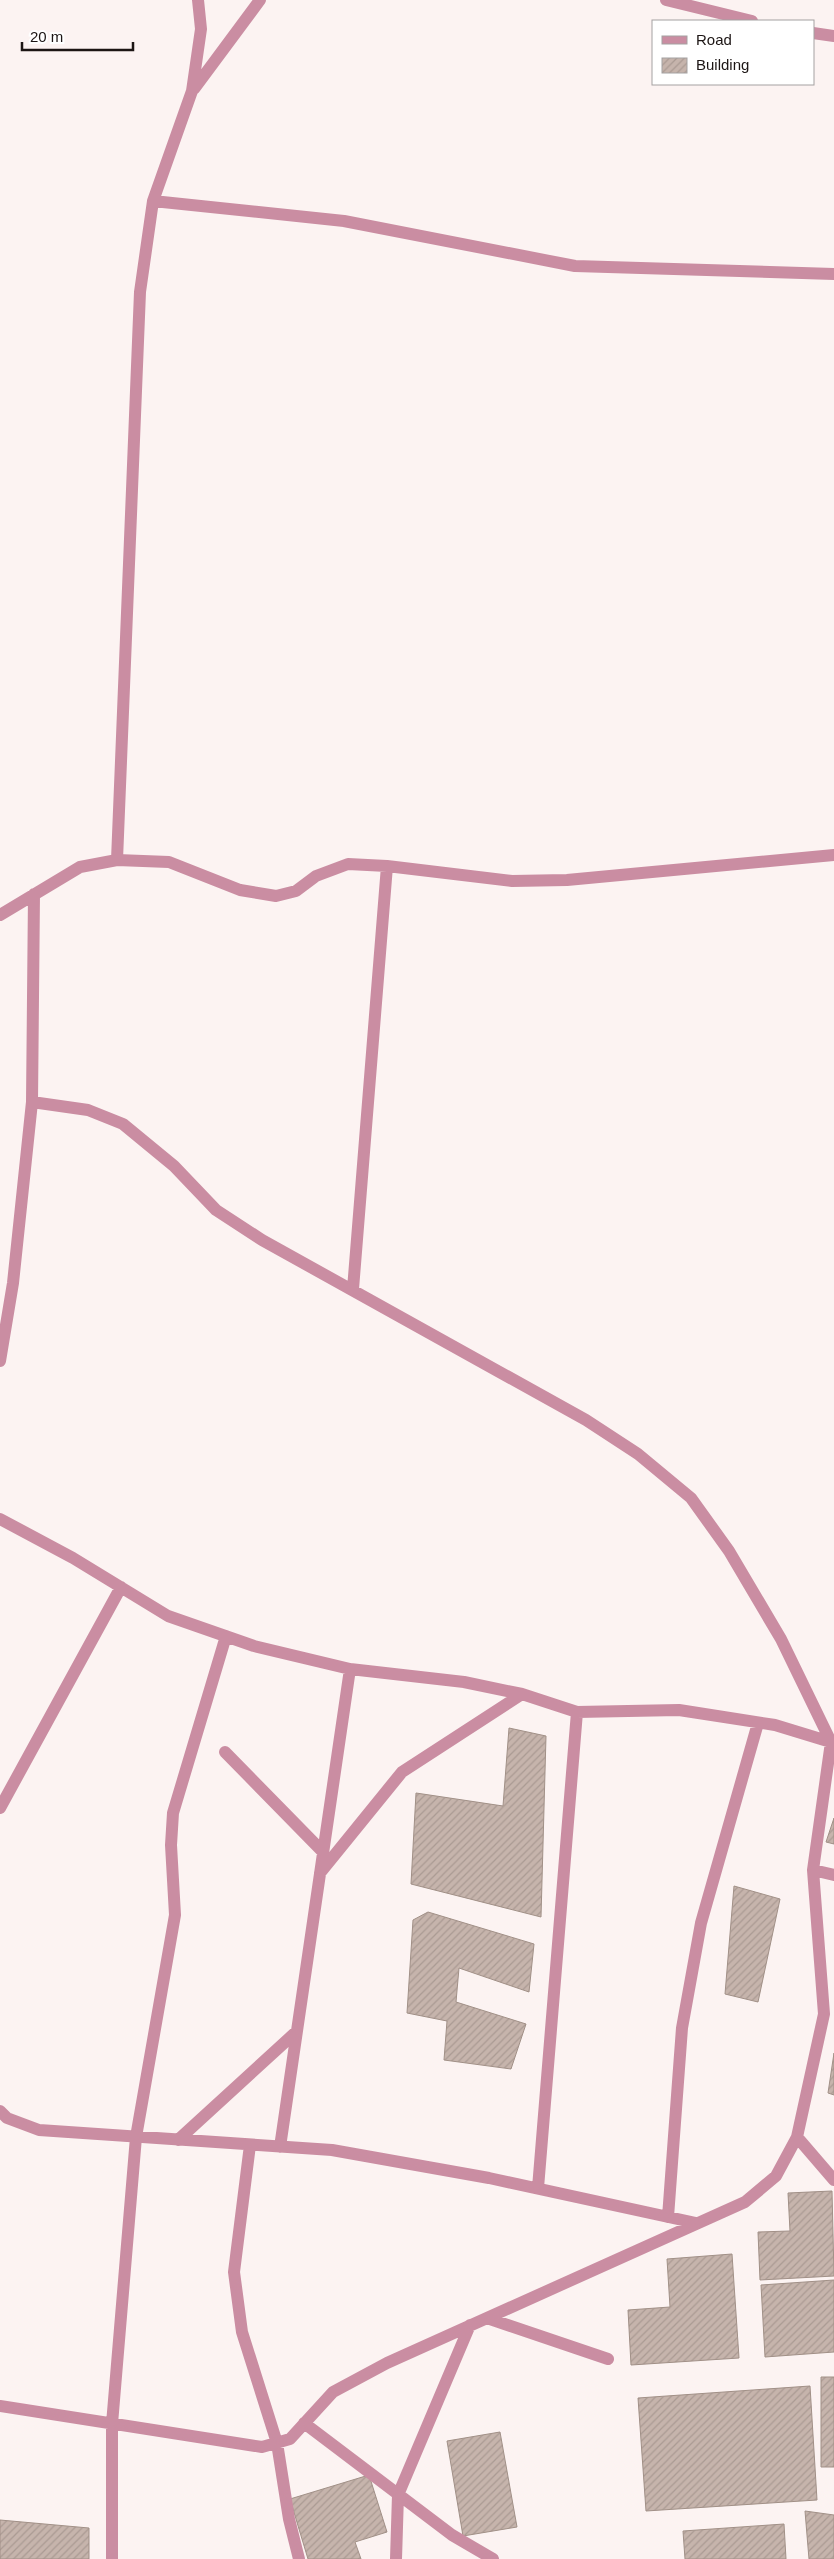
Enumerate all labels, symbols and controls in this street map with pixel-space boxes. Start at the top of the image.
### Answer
scale bar [22,20,134,52]
legend [652,20,814,85]
text: 20 m [30,28,63,45]
text: Road [696,31,732,48]
text: Building [696,56,749,73]

